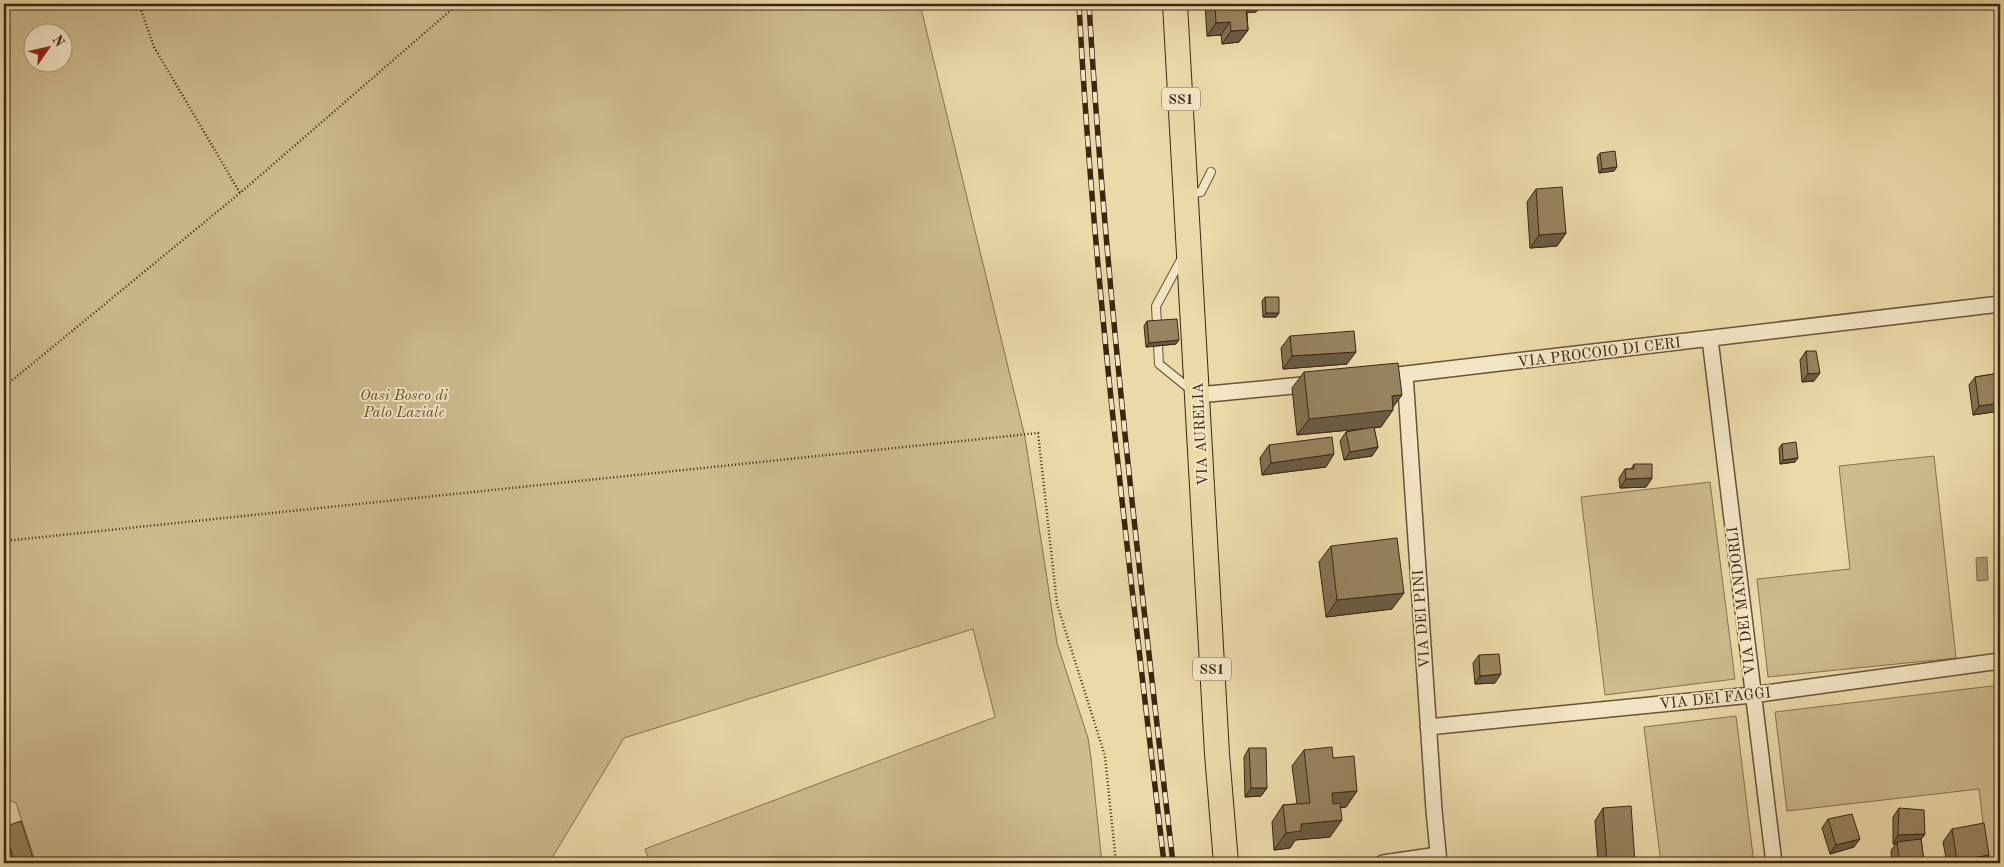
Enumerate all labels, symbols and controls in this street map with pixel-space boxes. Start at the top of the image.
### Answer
north arrow [22,22,72,72]
text: N [49,33,67,50]
road number: SS1 [1162,88,1200,110]
street label: VIA PROCOIO DI CERI [1517,336,1682,371]
street label: VIA AURELIA [1191,381,1212,486]
park label: Oasi Bosco di Palo Laziale [360,389,448,421]
street label: VIA DEI MANDORLI [1726,525,1759,676]
street label: VIA DEI PINI [1412,569,1433,669]
road number: SS1 [1193,658,1231,681]
street label: VIA DEI FAGGI [1658,686,1772,713]

